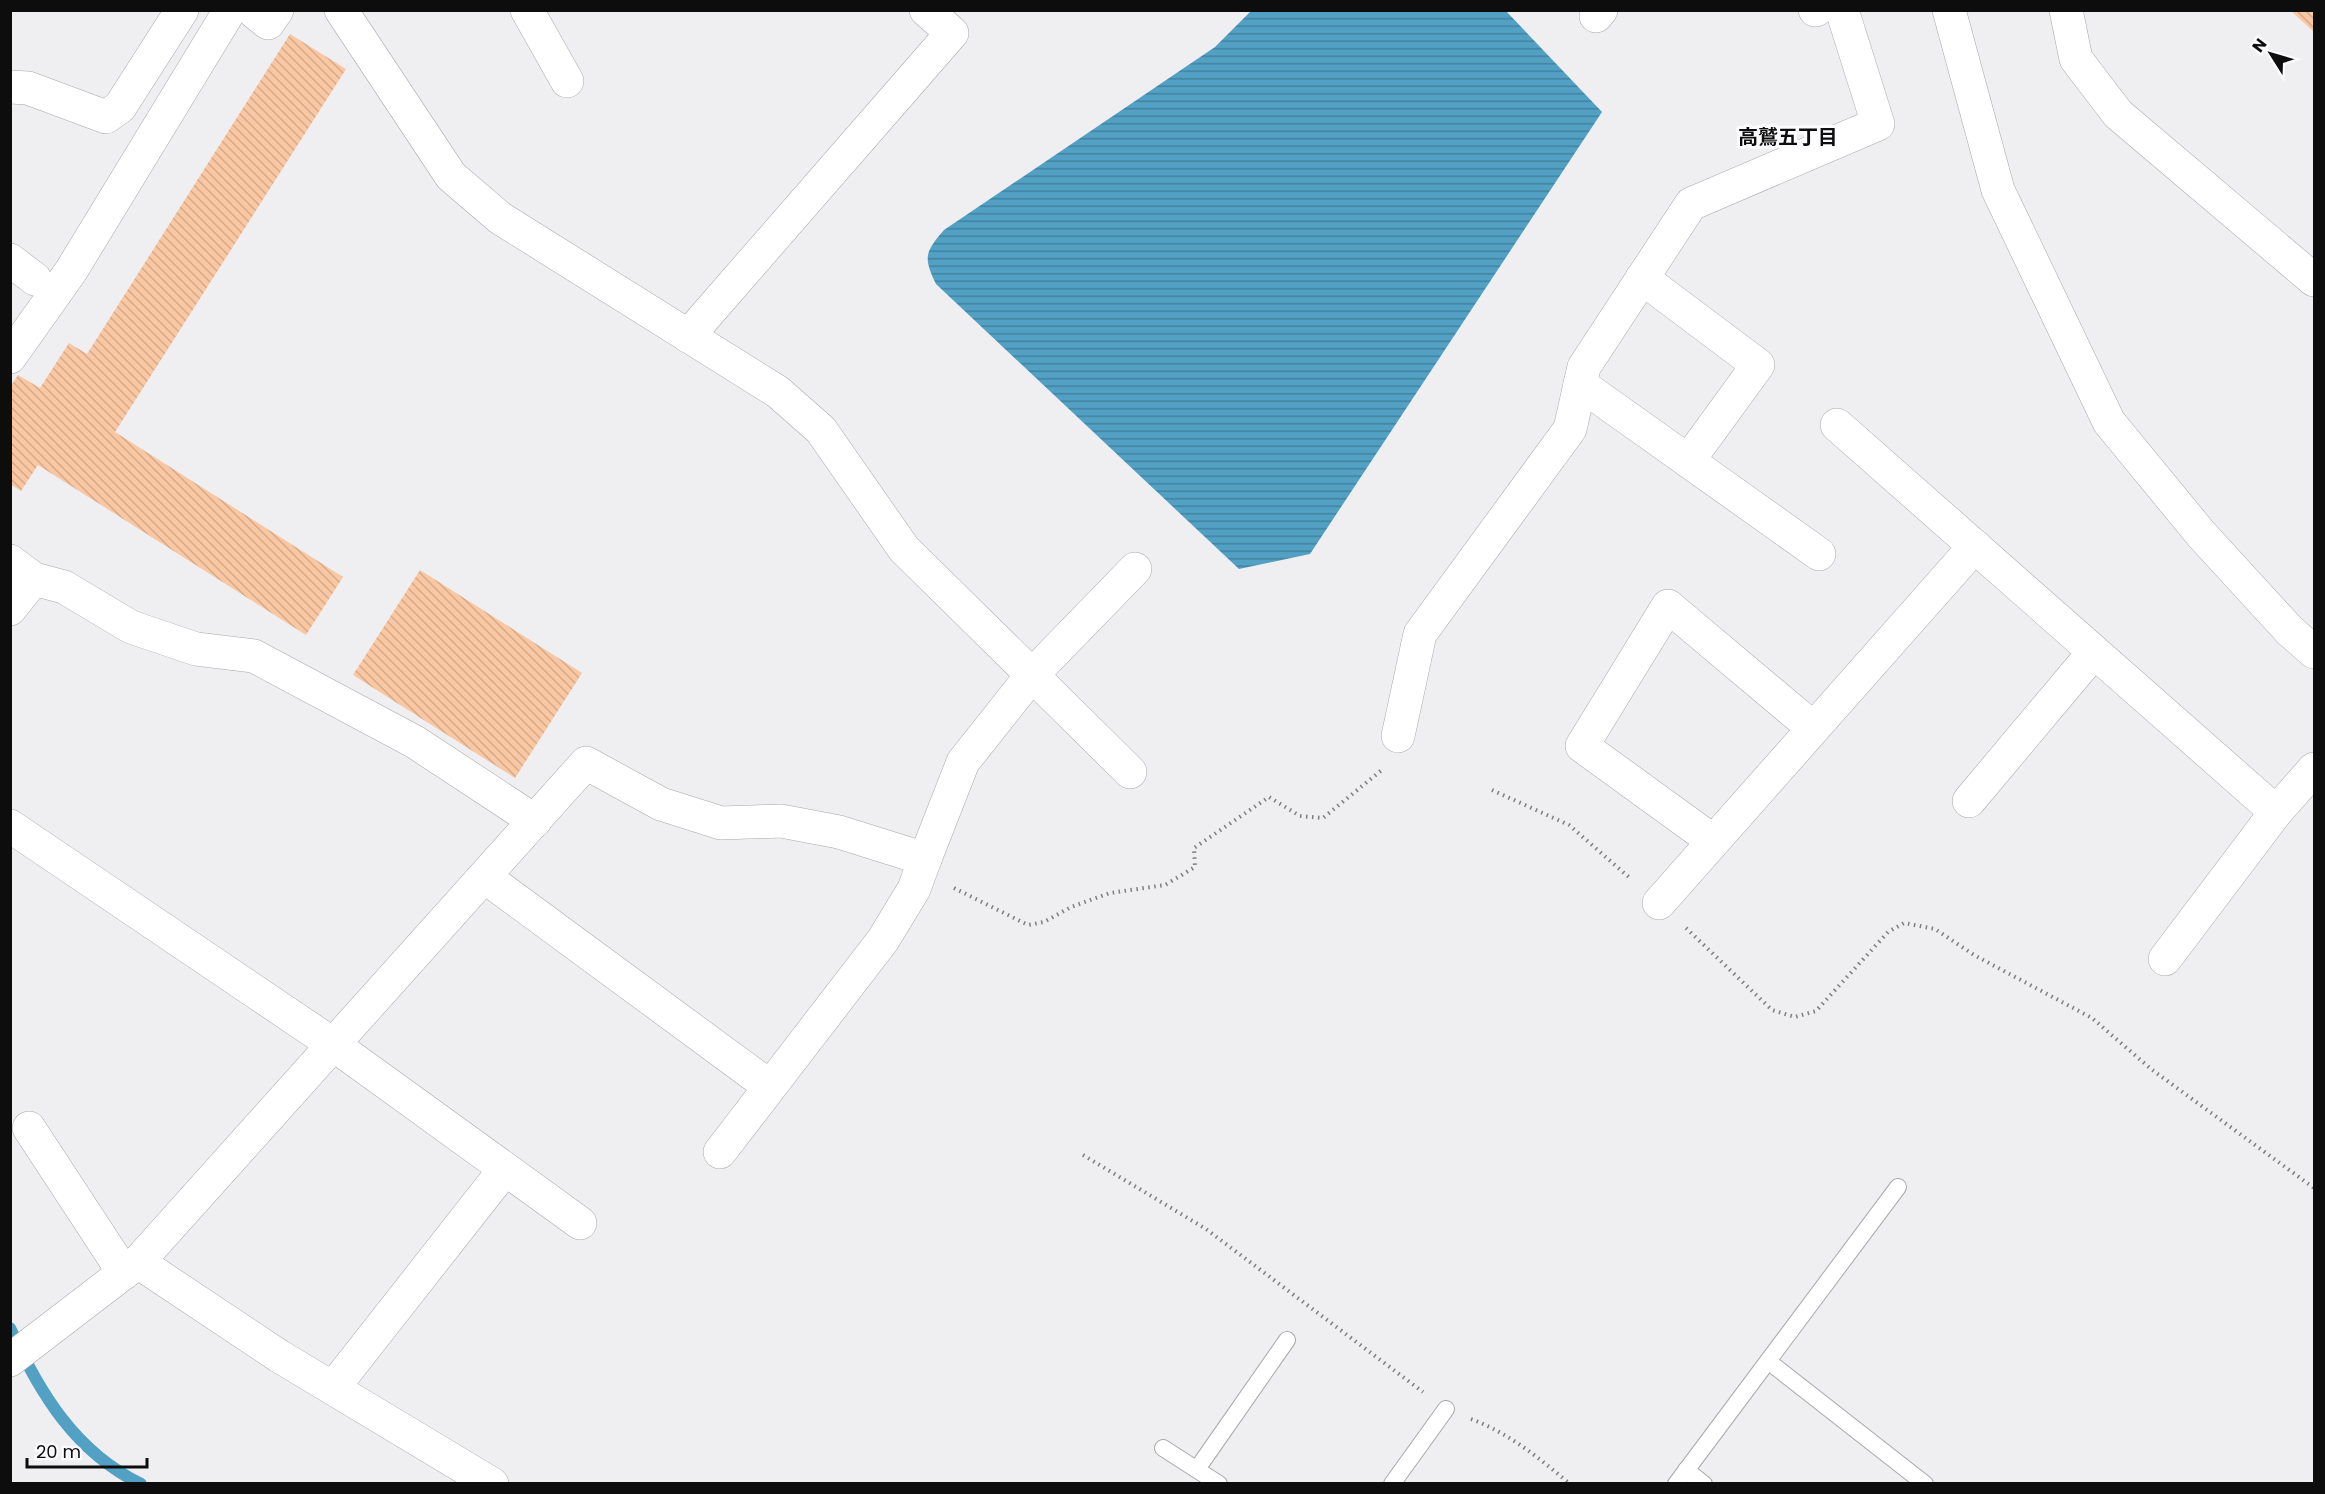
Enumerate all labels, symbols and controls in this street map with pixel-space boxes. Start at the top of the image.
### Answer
north arrow [2241,24,2301,84]
text: N [2247,34,2272,57]
district label: 高鷲五丁目 [1738,123,1838,151]
scale bar [27,1431,147,1469]
text: 20 m [36,1439,81,1464]

